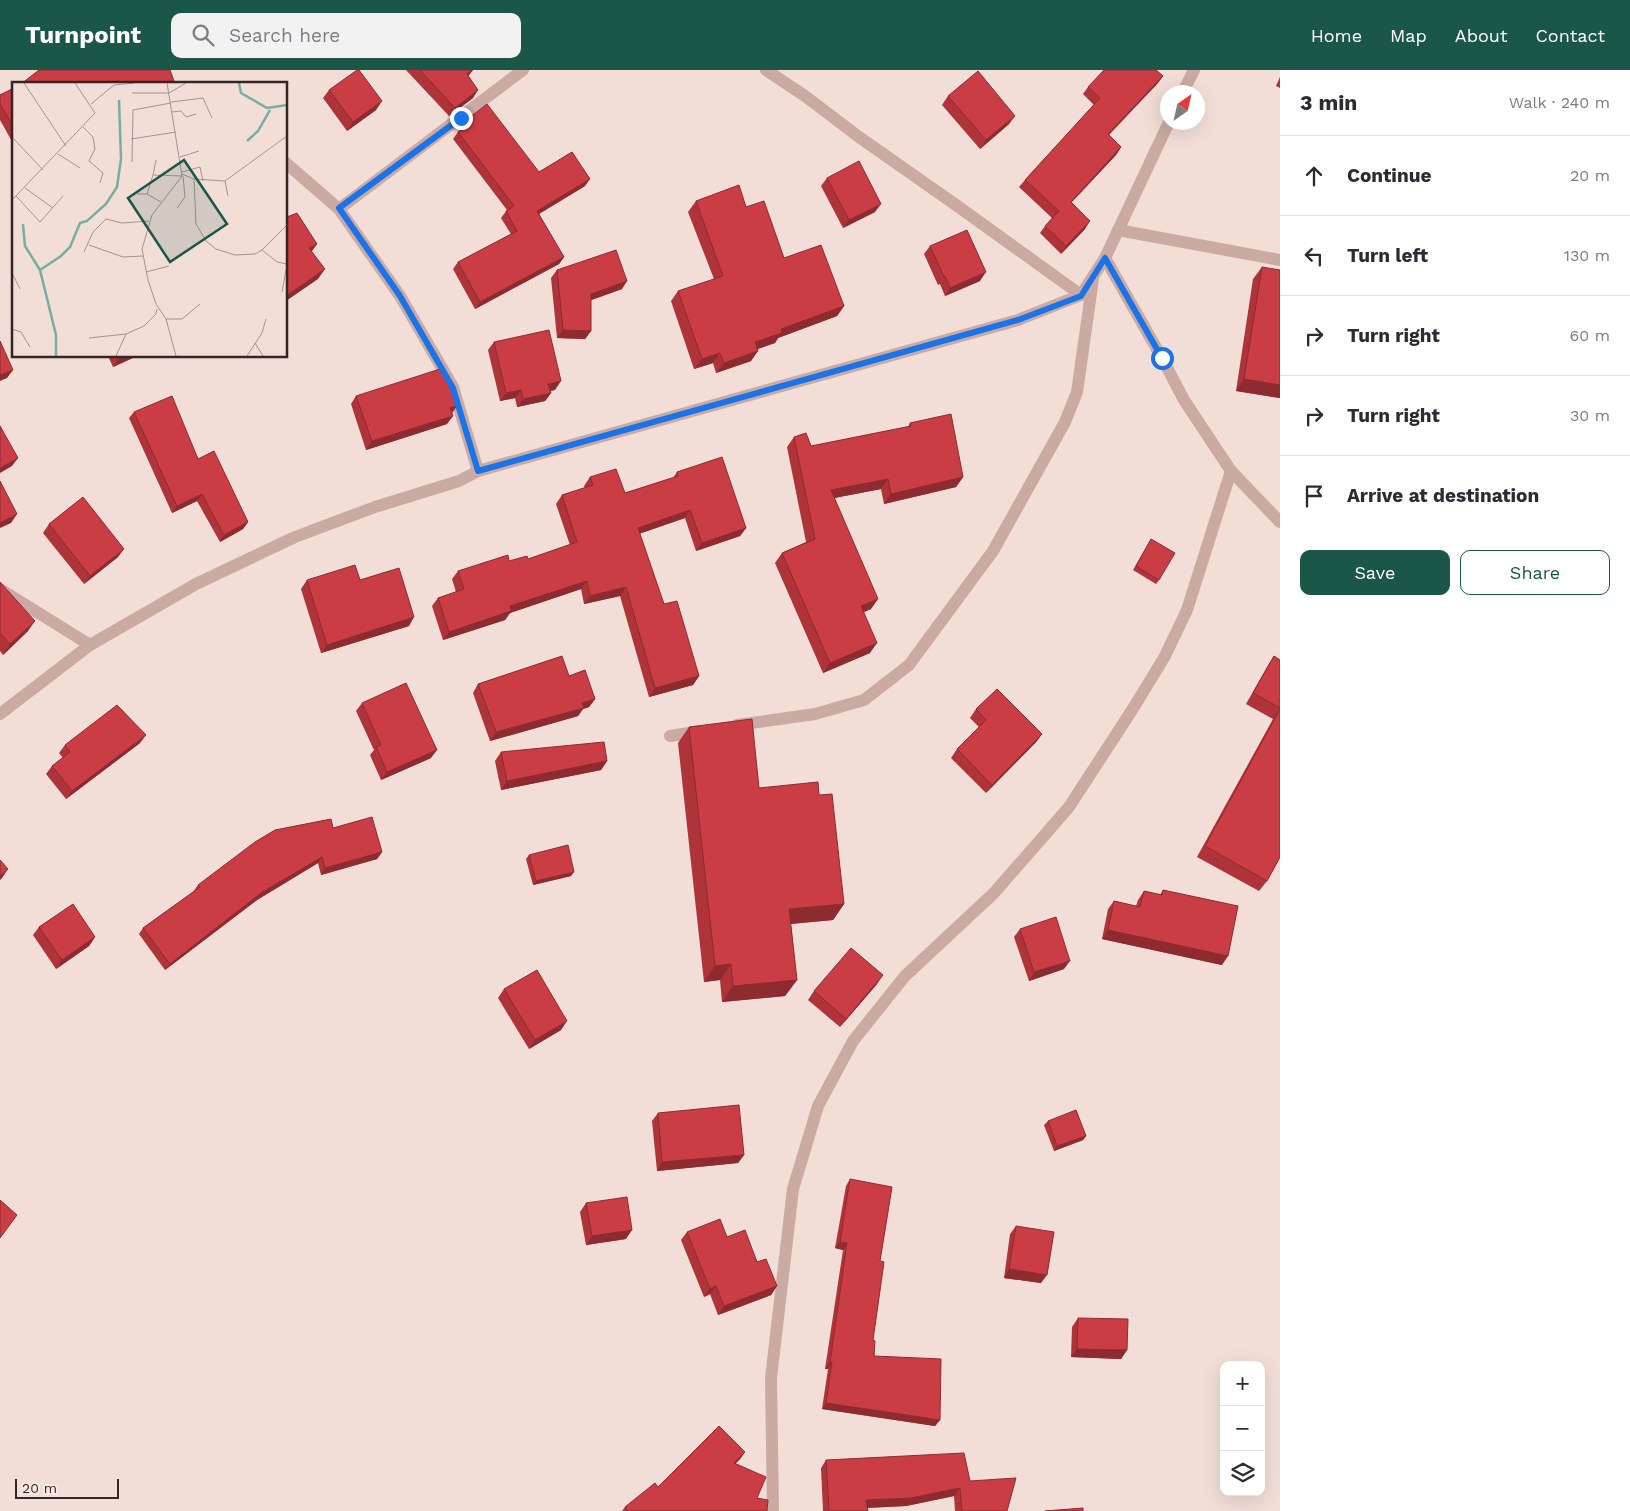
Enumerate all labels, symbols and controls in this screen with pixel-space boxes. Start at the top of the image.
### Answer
search box [171,13,521,58]
text: Turnpoint [25,21,141,49]
icon: search [189,21,217,49]
text: Search here [229,24,340,47]
text: Home [1311,25,1362,46]
text: Map [1390,25,1427,46]
text: About [1455,25,1507,46]
text: Contact [1535,25,1605,46]
inset map [12,82,288,358]
north arrow [1160,85,1205,130]
text: 3 min [1300,90,1357,115]
text: Walk · 240 m [1509,93,1610,112]
route end [450,107,473,130]
icon: ahead [1300,162,1328,190]
text: Continue [1347,164,1431,187]
text: 20 m [1570,166,1610,185]
icon: left [1300,242,1328,270]
text: Turn left [1347,244,1428,267]
text: 130 m [1564,246,1610,265]
icon: right [1300,322,1328,350]
text: Turn right [1347,324,1440,347]
text: 60 m [1570,326,1610,345]
route start [1151,347,1174,370]
icon: right [1300,402,1328,430]
text: Turn right [1347,404,1440,427]
text: 30 m [1570,406,1610,425]
icon: arrive [1300,482,1328,510]
text: Arrive at destination [1347,484,1539,507]
button: Save [1300,550,1450,595]
button: Share [1460,550,1610,595]
map controls [1220,1361,1265,1496]
button: + [1220,1361,1265,1406]
button: − [1220,1406,1265,1451]
button: layers [1220,1451,1265,1496]
scale bar [15,1476,119,1499]
text: 20 m [22,1480,57,1496]

